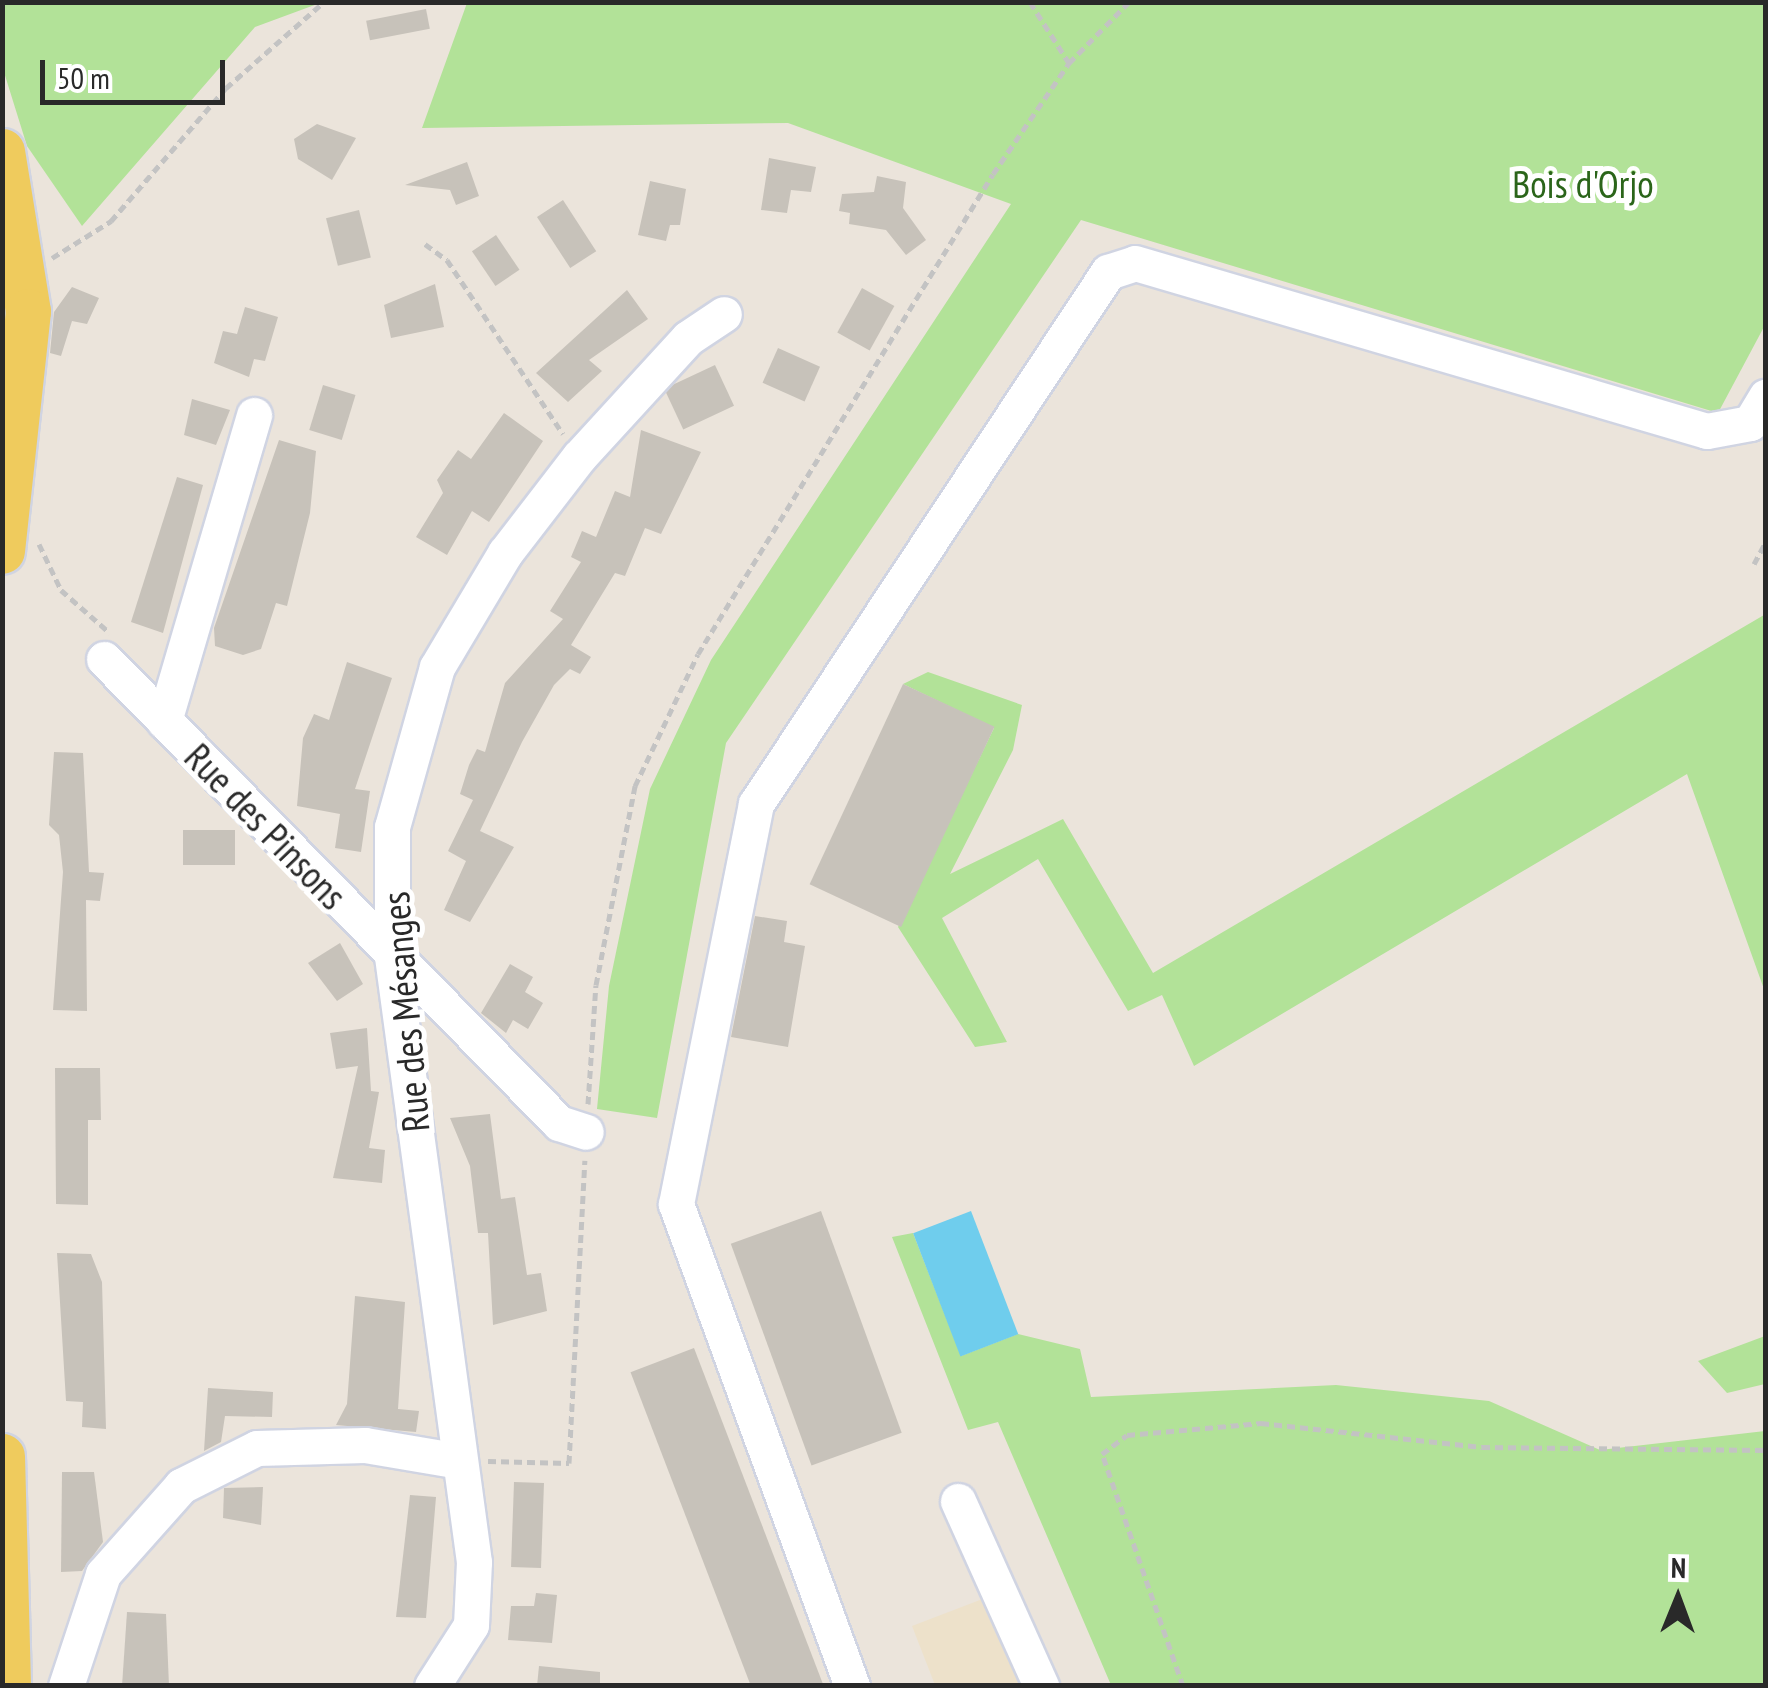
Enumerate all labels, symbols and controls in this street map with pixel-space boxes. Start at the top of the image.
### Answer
scale bar [45,40,230,102]
text: 50 m [57,58,110,97]
park label: Bois d'Orjo [1512,161,1654,207]
street label: Rue des Pinsons [176,734,356,918]
street label: Rue des Mésanges [372,890,438,1134]
north arrow [1628,1548,1728,1648]
text: N [1671,1549,1686,1586]

